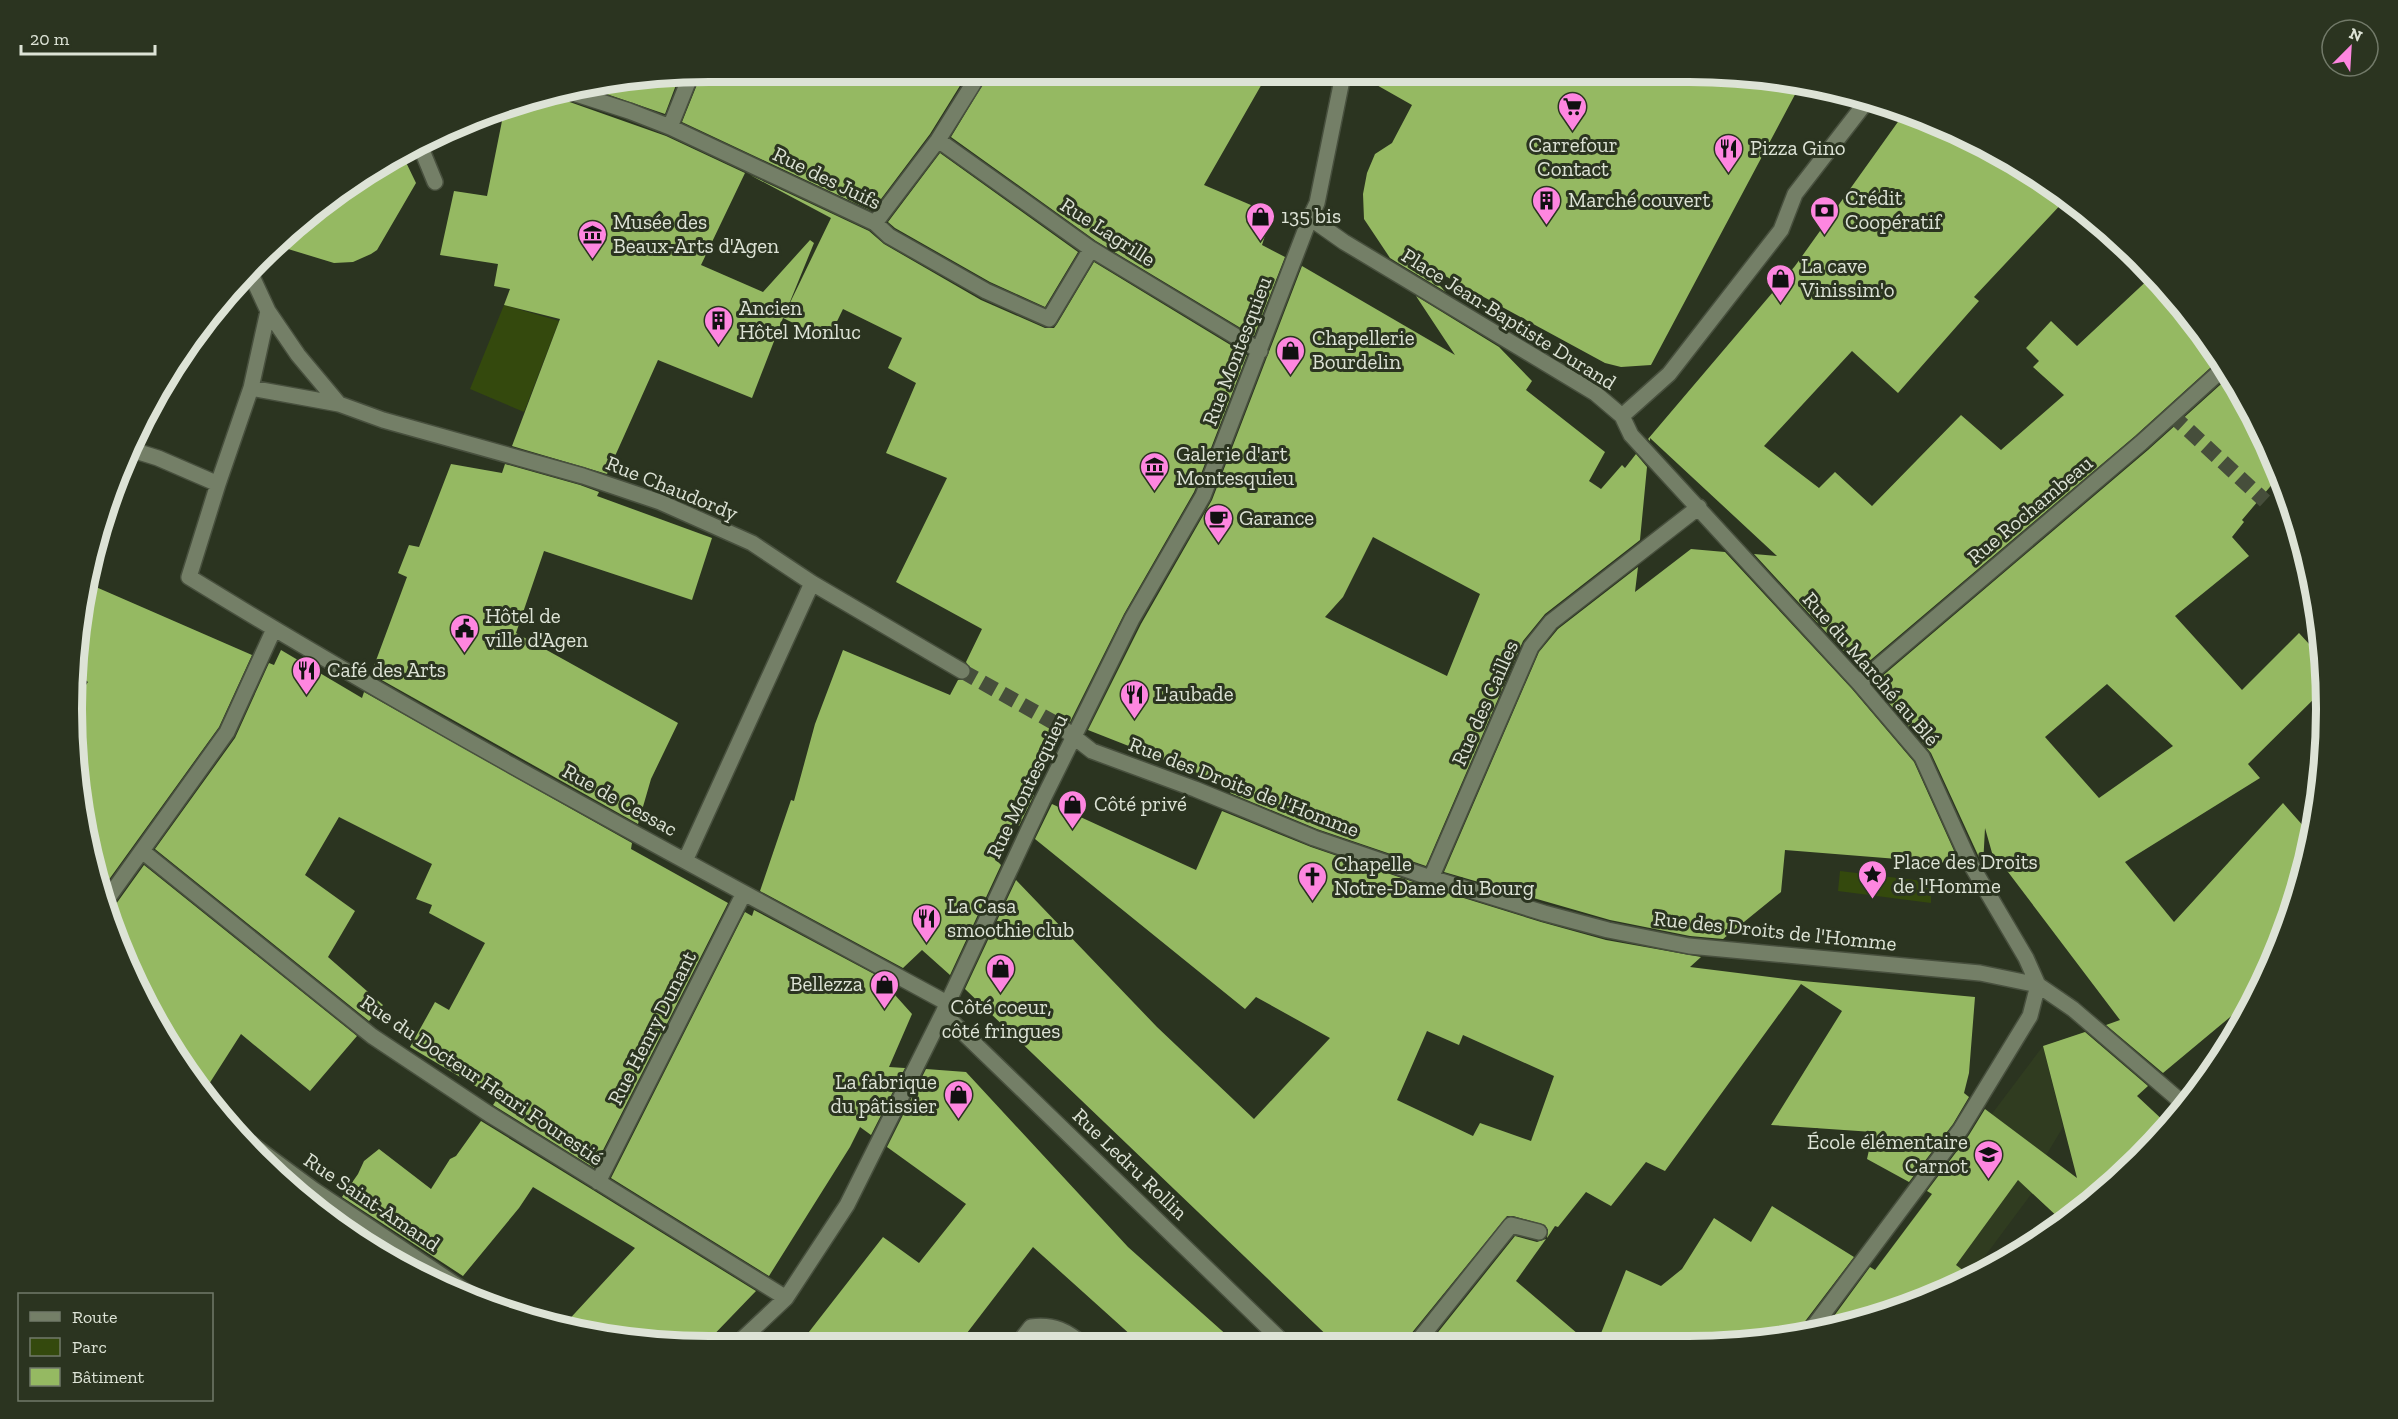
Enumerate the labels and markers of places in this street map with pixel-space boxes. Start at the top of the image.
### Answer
supermarket icon: Carrefour Contact [1557,90,1589,132]
place label: Carrefour Contact [1528,132,1618,181]
restaurant icon: Pizza Gino [1713,132,1745,174]
place label: Pizza Gino [1750,135,1846,160]
building icon: Marché couvert [1531,184,1563,226]
place label: Crédit Coopératif [1845,185,1942,234]
place label: Marché couvert [1568,187,1710,212]
bank icon: Crédit Coopératif [1808,194,1840,236]
shop icon: 135 bis [1244,200,1276,242]
place label: 135 bis [1281,203,1341,228]
place label: Musée des Beaux-Arts d'Agen [613,209,779,258]
museum icon: Musée des Beaux-Arts d'Agen [576,218,608,260]
place label: La cave Vinissim'o [1800,253,1895,302]
shop icon: La cave Vinissim'o [1764,262,1796,304]
place label: Ancien Hôtel Monluc [739,295,861,344]
building icon: Ancien Hôtel Monluc [702,304,734,346]
place label: Chapellerie Bourdelin [1312,325,1415,374]
shop icon: Chapellerie Bourdelin [1275,334,1307,376]
place label: Galerie d'art Montesquieu [1176,441,1294,490]
museum icon: Galerie d'art Montesquieu [1139,450,1171,492]
cafe icon: Garance [1202,502,1234,544]
place label: Garance [1239,505,1314,530]
place label: Hôtel de ville d'Agen [485,603,588,652]
public building icon: Hôtel de ville d'Agen [448,612,480,654]
restaurant icon: Café des Arts [290,654,322,696]
place label: Café des Arts [327,657,446,682]
restaurant icon: L'aubade [1118,678,1150,720]
place label: L'aubade [1155,681,1234,706]
shop icon: Côté privé [1057,788,1089,830]
place label: Côté privé [1094,791,1187,816]
place label: Place des Droits de l'Homme [1893,849,2038,898]
place label: Chapelle Notre-Dame du Bourg [1334,851,1535,900]
place icon: Place des Droits de l'Homme [1856,858,1888,900]
church icon: Chapelle Notre-Dame du Bourg [1297,860,1329,902]
place label: La Casa smoothie club [947,893,1074,942]
restaurant icon: La Casa smoothie club [910,902,942,944]
shop icon: Côté coeur, côté fringues [985,952,1017,994]
shop icon: Bellezza [868,968,900,1010]
place label: Bellezza [790,971,863,996]
place label: Côté coeur, côté fringues [942,994,1060,1043]
place label: La fabrique du pâtissier [831,1069,937,1118]
shop icon: La fabrique du pâtissier [942,1078,974,1120]
place label: École élémentaire Carnot [1807,1129,1968,1178]
school or university icon: École élémentaire Carnot [1973,1138,2005,1180]

